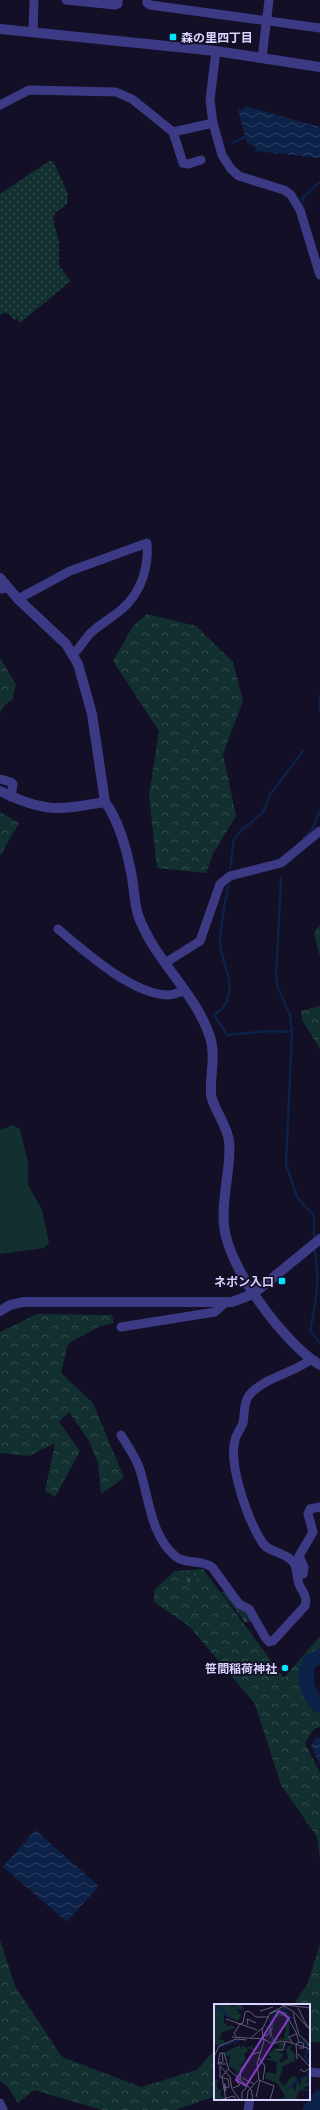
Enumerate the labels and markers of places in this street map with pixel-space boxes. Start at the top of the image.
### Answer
place label: 森の里四丁目 [181,29,253,46]
marker: 森の里四丁目 [168,32,178,42]
place label: ネポン入口 [214,1273,274,1290]
marker: ネポン入口 [277,1276,287,1286]
place label: 笹間稲荷神社 [205,1660,277,1677]
marker: 笹間稲荷神社 [280,1663,290,1673]

